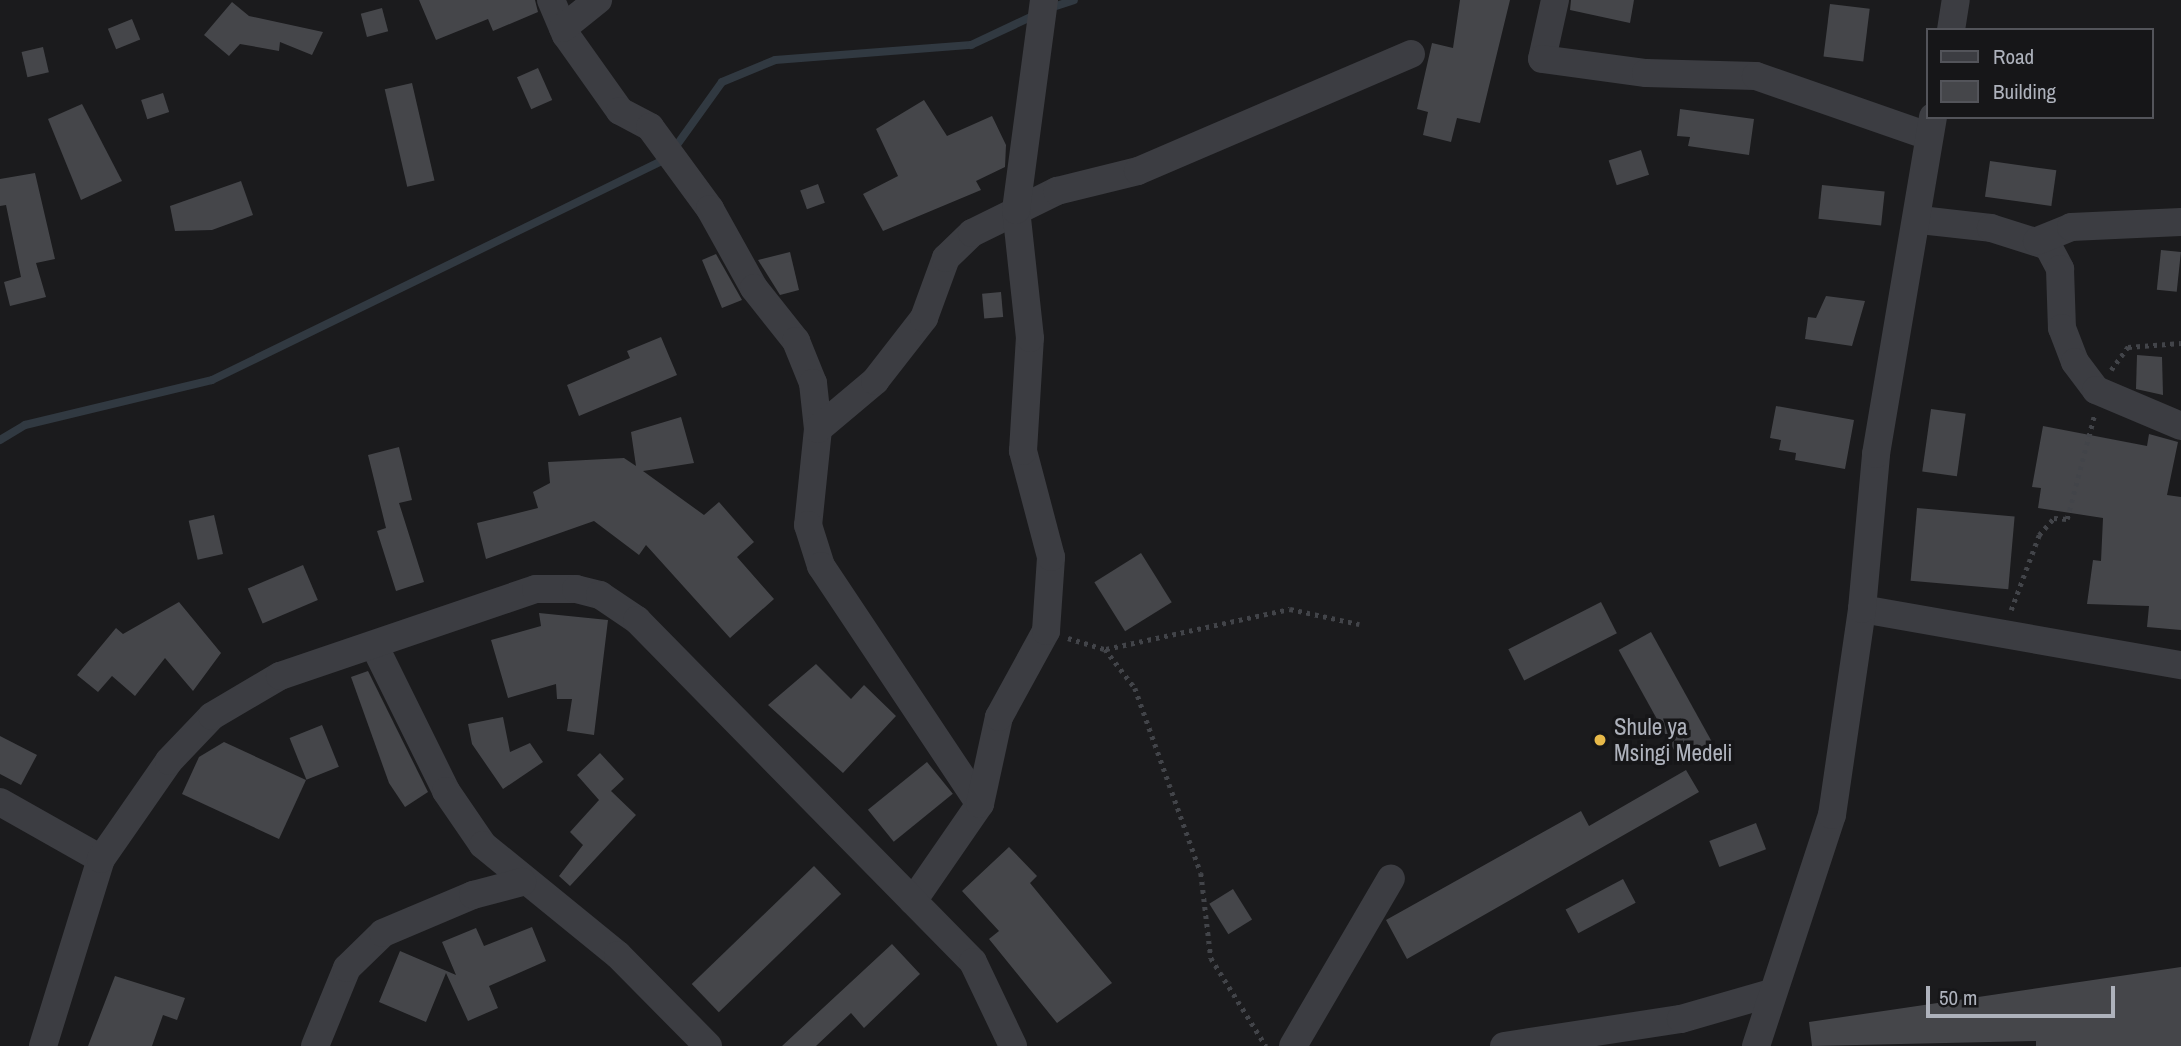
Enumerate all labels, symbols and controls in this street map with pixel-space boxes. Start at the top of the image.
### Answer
legend [1926,28,2153,119]
text: Road [1993,42,2034,71]
text: Building [1993,77,2056,106]
place label: Shule ya Msingi Medeli [1614,713,1732,767]
marker: Shule ya Msingi Medeli [1592,732,1608,748]
scale bar [1929,972,2118,1016]
text: 50 m [1939,983,1977,1012]

